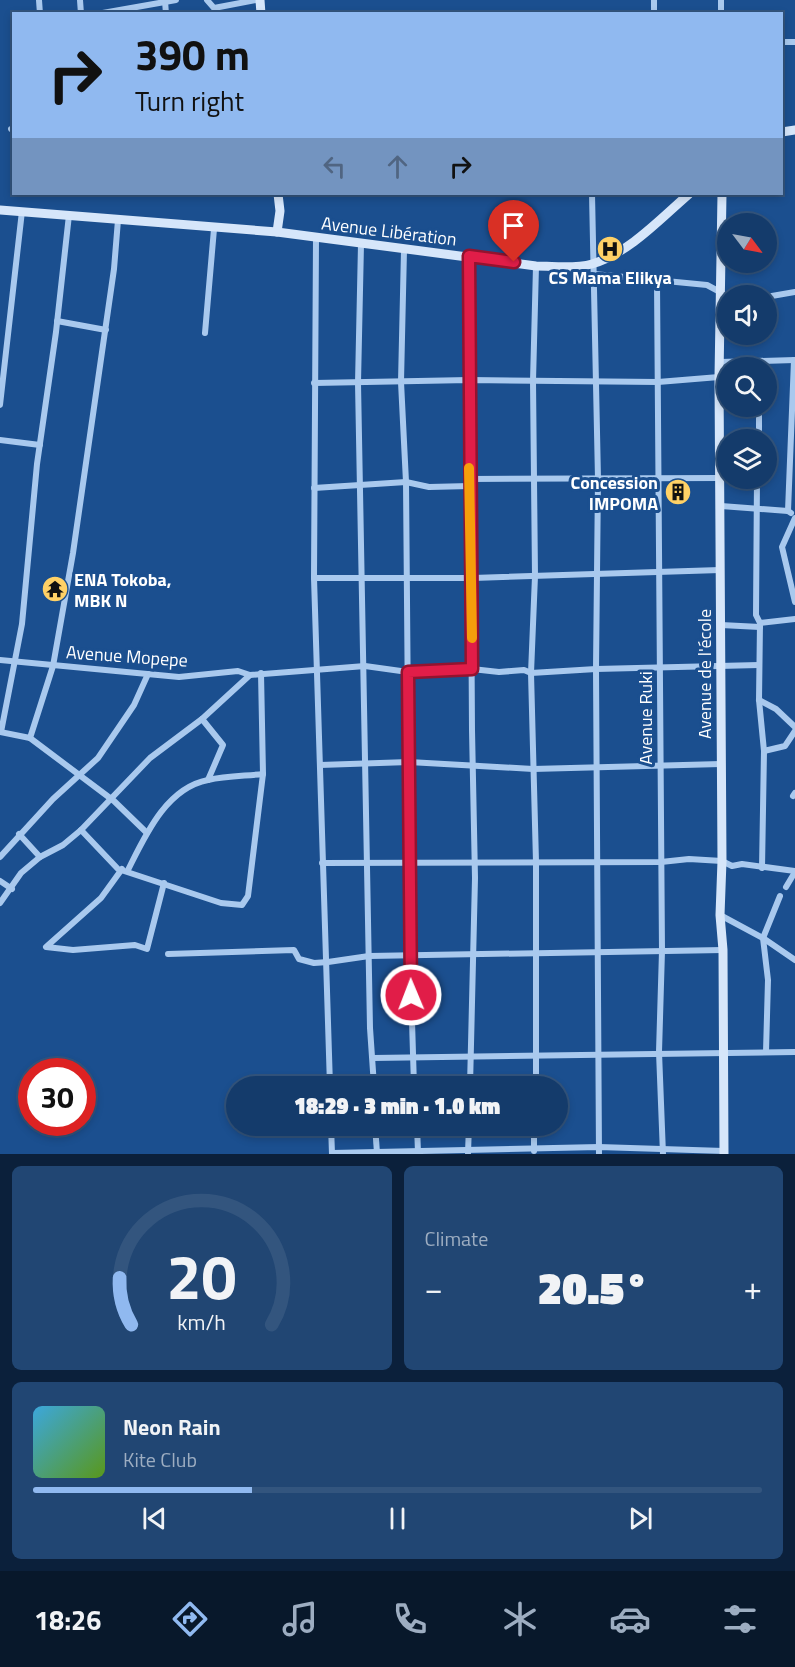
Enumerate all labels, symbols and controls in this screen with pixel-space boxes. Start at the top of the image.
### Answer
text: 390 m [135,22,250,86]
icon: right [36,36,114,114]
text: Turn right [135,80,244,121]
icon: left [318,150,351,183]
icon: ahead [381,150,414,183]
icon: right [444,150,477,183]
pin [488,200,539,262]
street label: Avenue Libération [320,209,458,253]
icon: arrive [497,209,530,242]
north arrow [717,213,777,273]
map controls [717,213,777,489]
hospital icon: CS Mama Elikya [595,234,625,264]
place label: CS Mama Elikya [548,264,672,291]
button: sound [717,285,777,345]
button: search [717,357,777,417]
button: layers [717,429,777,489]
place label: Concession IMPOMA [571,469,658,517]
building icon: Concession IMPOMA [663,477,693,507]
place label: ENA Tokoba, MBK N [74,566,171,614]
temple icon: ENA Tokoba, MBK N [40,574,70,604]
street label: Avenue de l'école [691,609,718,739]
street label: Avenue Mopepe [65,638,189,674]
street label: Avenue Ruki [632,671,659,765]
position arrow [379,963,443,1027]
speed limit sign: 30 [18,1058,96,1136]
text: 18:29 · 3 min · 1.0 km [294,1089,500,1123]
text: Climate [425,1223,488,1254]
text: 20 [167,1228,237,1323]
text: 20.5° [537,1253,649,1321]
text: − [425,1263,443,1313]
text: + [744,1263,762,1313]
text: km/h [177,1306,226,1338]
text: Neon Rain [123,1410,221,1444]
text: Kite Club [123,1444,197,1475]
icon: previous [138,1502,171,1535]
icon: pause [381,1502,414,1535]
icon: next [624,1502,657,1535]
icon: directions [169,1598,211,1640]
icon: music [279,1598,321,1640]
icon: phone [389,1598,431,1640]
icon: climate [499,1598,541,1640]
icon: car [609,1598,651,1640]
icon: filters [719,1598,761,1640]
text: 18:26 [34,1599,101,1640]

